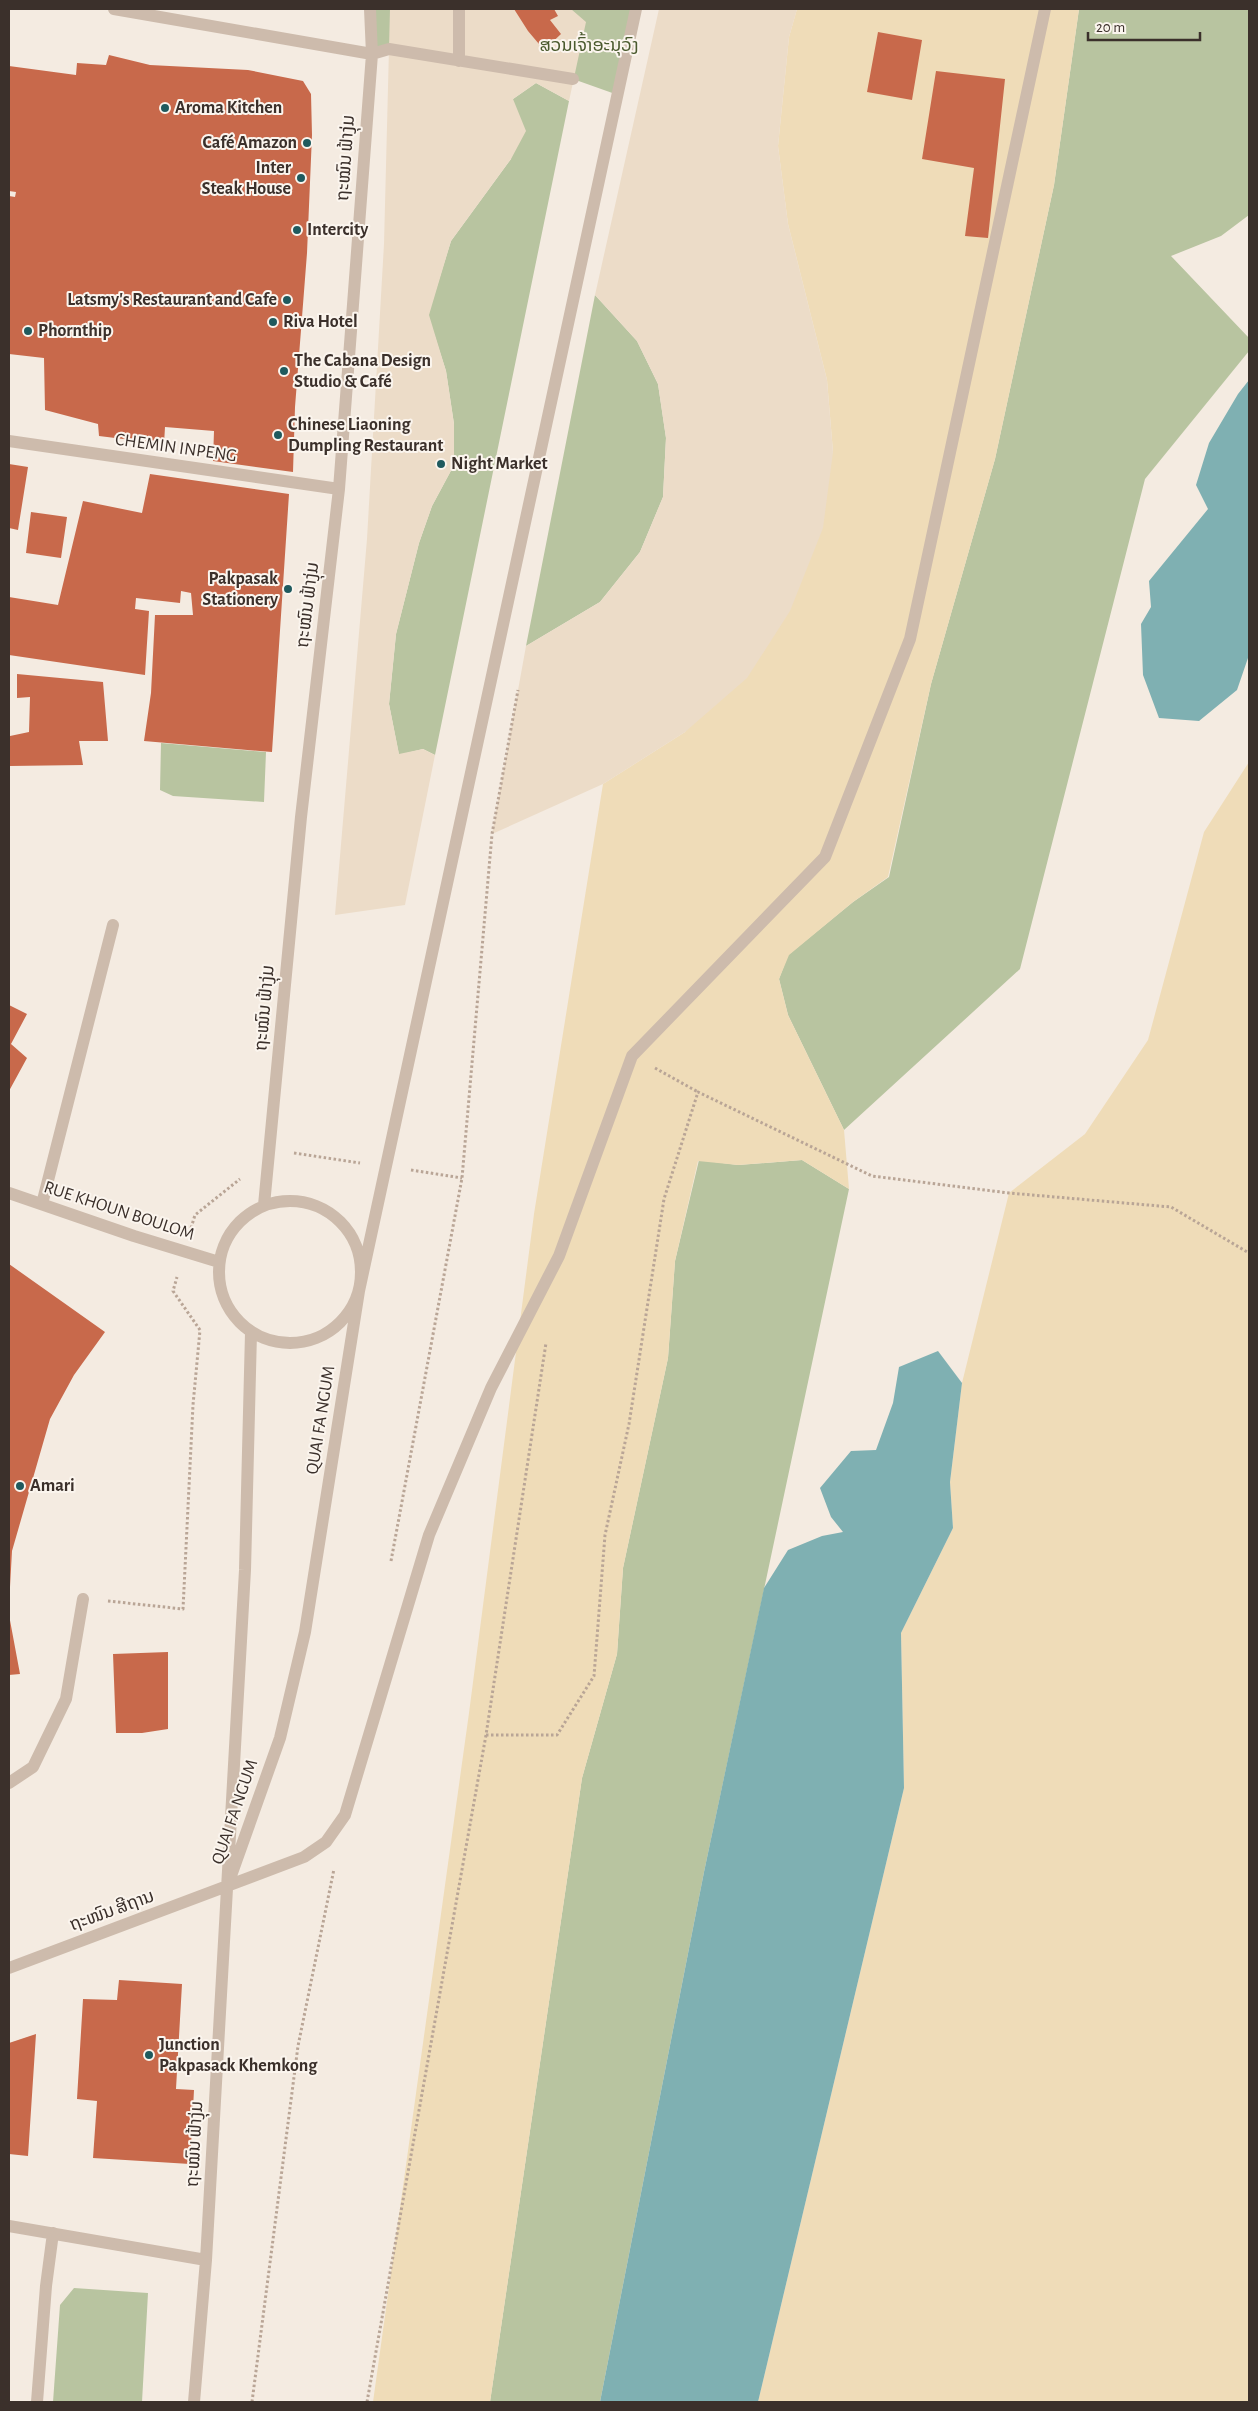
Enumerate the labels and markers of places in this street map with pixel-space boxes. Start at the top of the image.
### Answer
place label: Aroma Kitchen [175,99,282,117]
marker: Aroma Kitchen [159,102,171,114]
place label: Café Amazon [203,134,297,152]
marker: Café Amazon [301,137,313,149]
place label: Inter Steak House [201,159,292,198]
marker: Inter Steak House [295,172,307,184]
place label: Intercity [307,221,369,239]
marker: Intercity [291,224,303,236]
place label: Latsmy's Restaurant and Cafe [67,291,277,309]
marker: Latsmy's Restaurant and Cafe [281,294,293,306]
place label: Riva Hotel [283,313,358,331]
marker: Riva Hotel [267,316,279,328]
place label: Phornthip [38,322,112,340]
marker: Phornthip [22,325,34,337]
place label: The Cabana Design Studio & Café [294,352,431,391]
marker: The Cabana Design Studio & Café [278,365,290,377]
place label: Chinese Liaoning Dumpling Restaurant [288,416,443,455]
marker: Chinese Liaoning Dumpling Restaurant [272,429,284,441]
place label: Night Market [451,455,548,473]
marker: Night Market [435,458,447,470]
place label: Pakpasak Stationery [202,570,279,609]
marker: Pakpasak Stationery [282,583,294,595]
place label: Amari [30,1477,75,1495]
marker: Amari [14,1480,26,1492]
place label: Junction Pakpasack Khemkong [159,2036,318,2075]
marker: Junction Pakpasack Khemkong [143,2049,155,2061]

